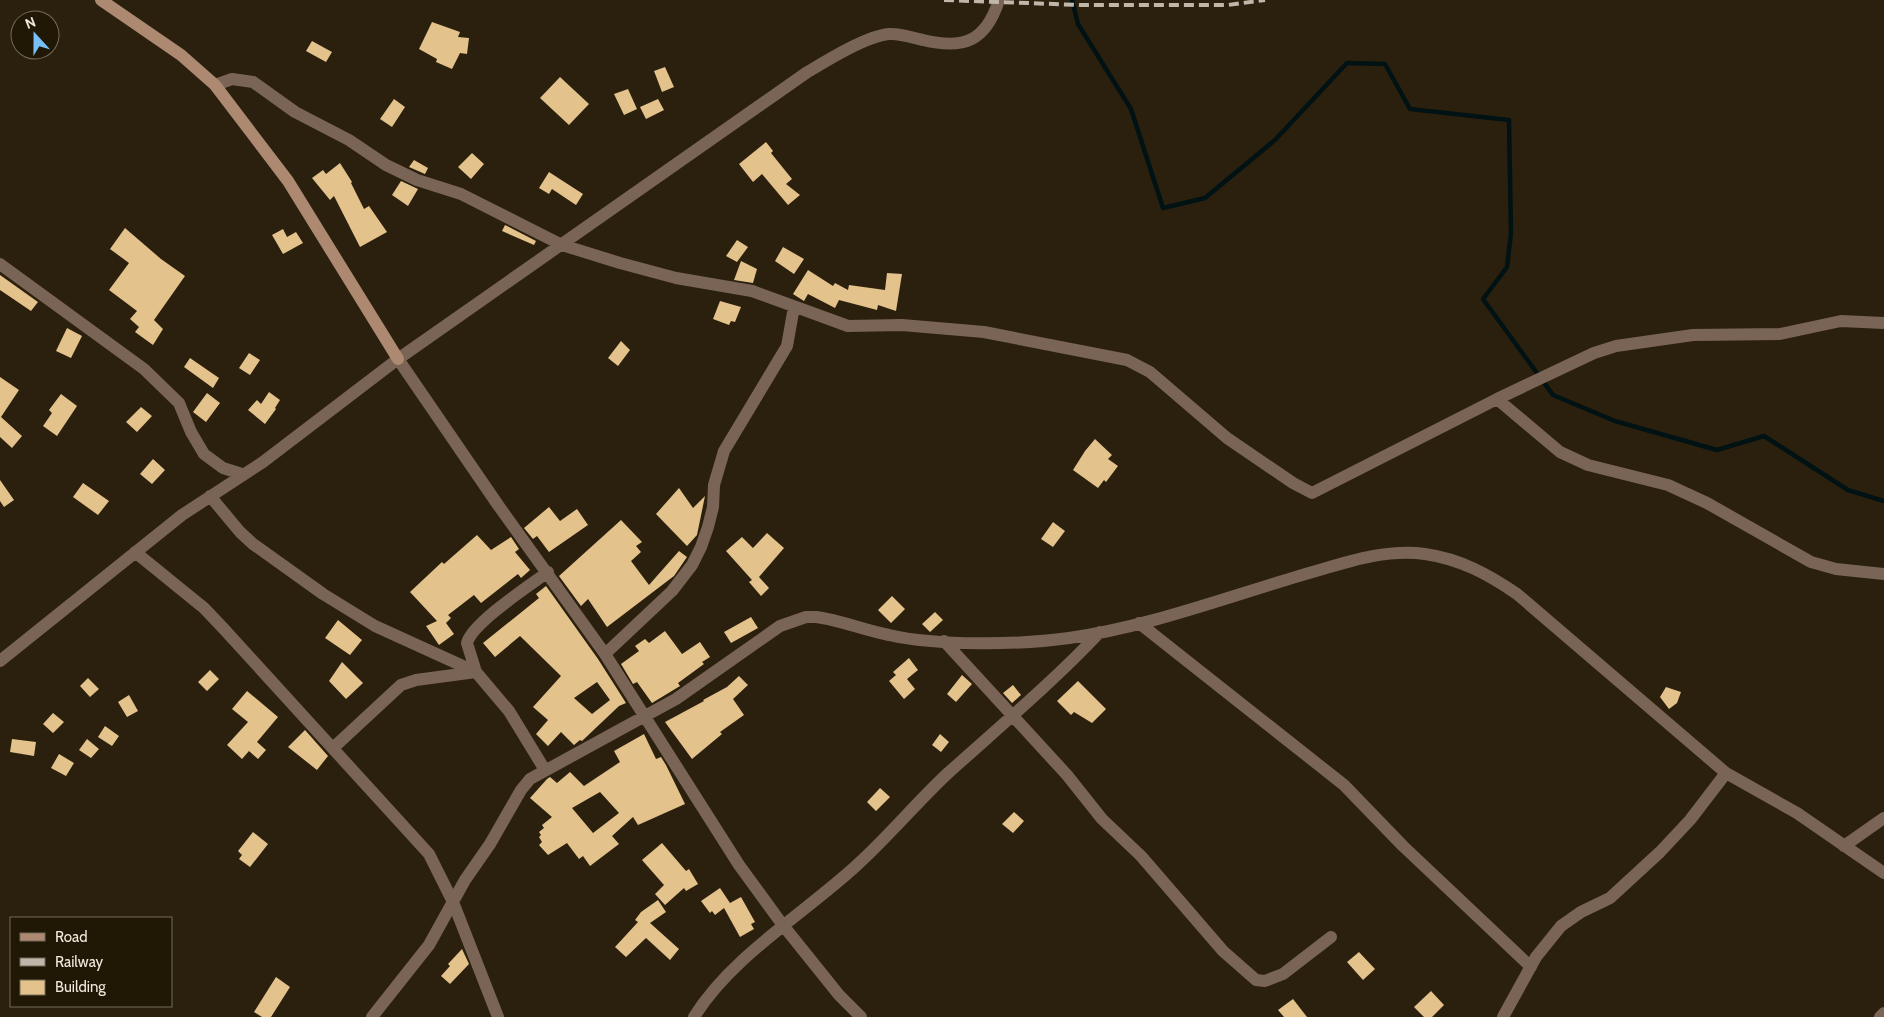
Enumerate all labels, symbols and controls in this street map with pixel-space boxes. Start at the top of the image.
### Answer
north arrow [10,10,60,60]
text: N [22,13,38,33]
legend [10,917,172,1007]
text: Road [55,928,88,946]
text: Railway [55,953,104,971]
text: Building [55,978,106,996]

